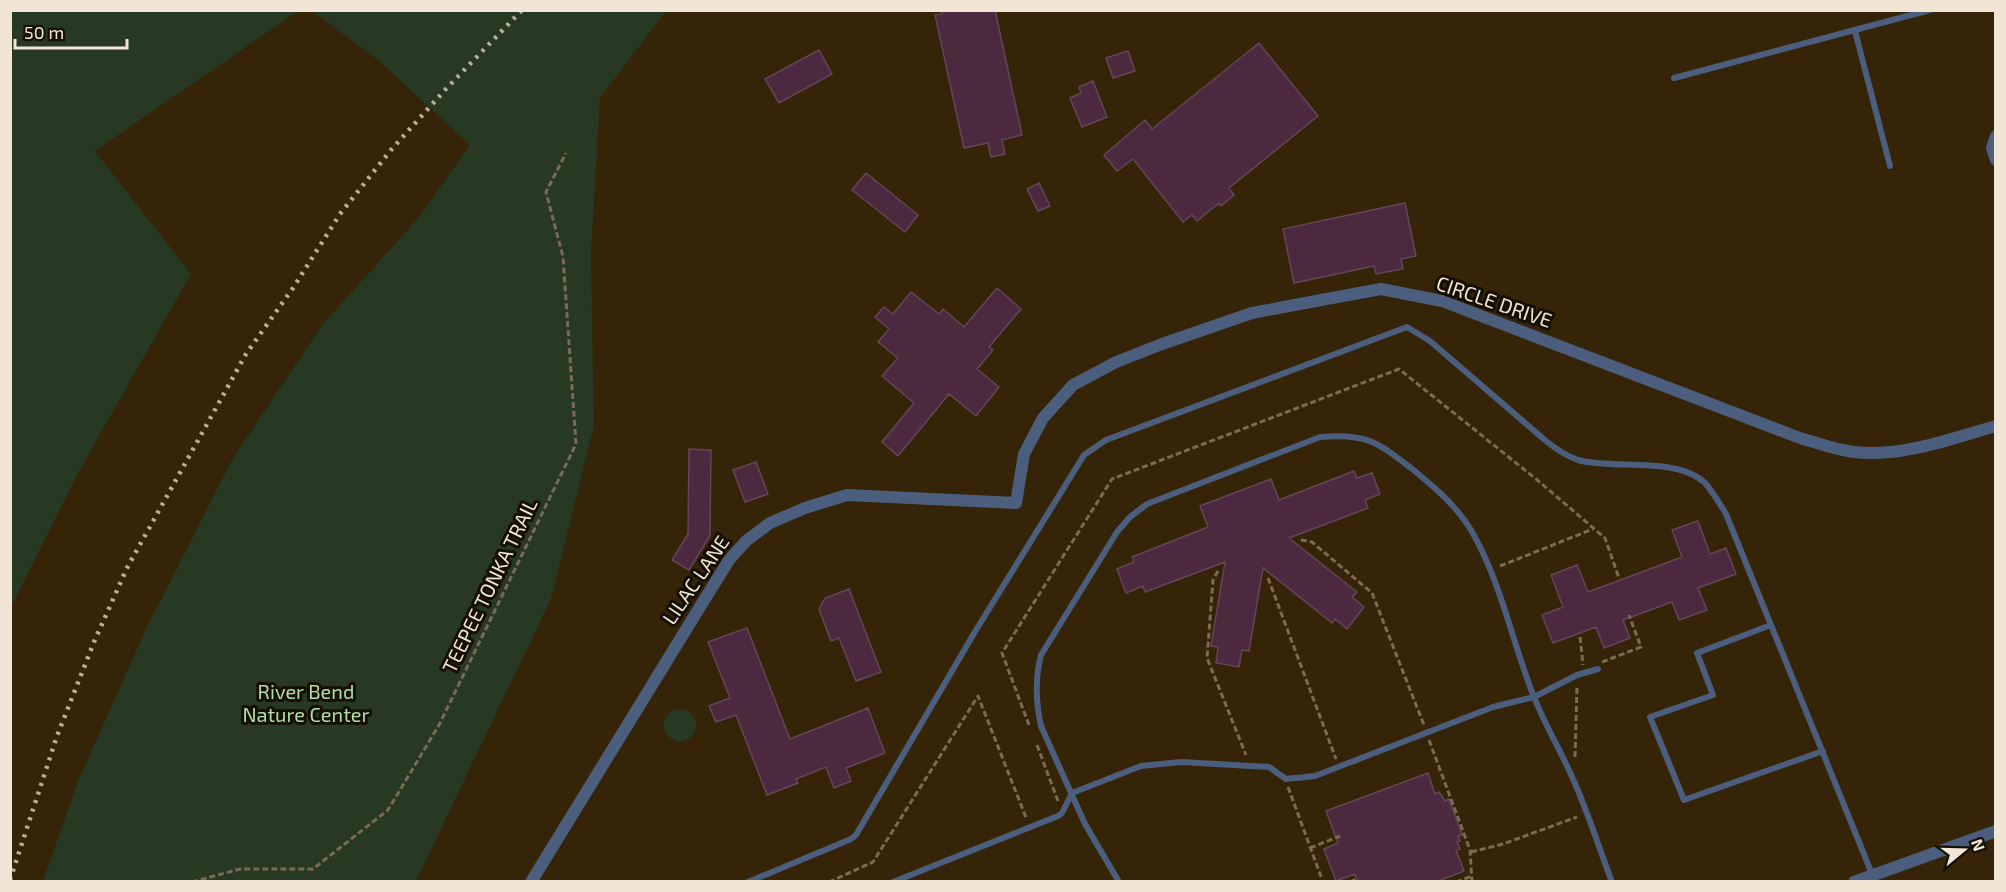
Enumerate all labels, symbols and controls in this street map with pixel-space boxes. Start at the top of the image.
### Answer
scale bar [15,12,128,50]
text: 50 m [24,21,64,43]
street label: CIRCLE DRIVE [1433,270,1555,332]
street label: TEEPEE TONKA TRAIL [437,495,542,677]
street label: LILAC LANE [657,530,734,628]
park label: River Bend Nature Center [242,679,370,726]
north arrow [1934,820,1994,880]
text: N [1968,836,1990,854]

